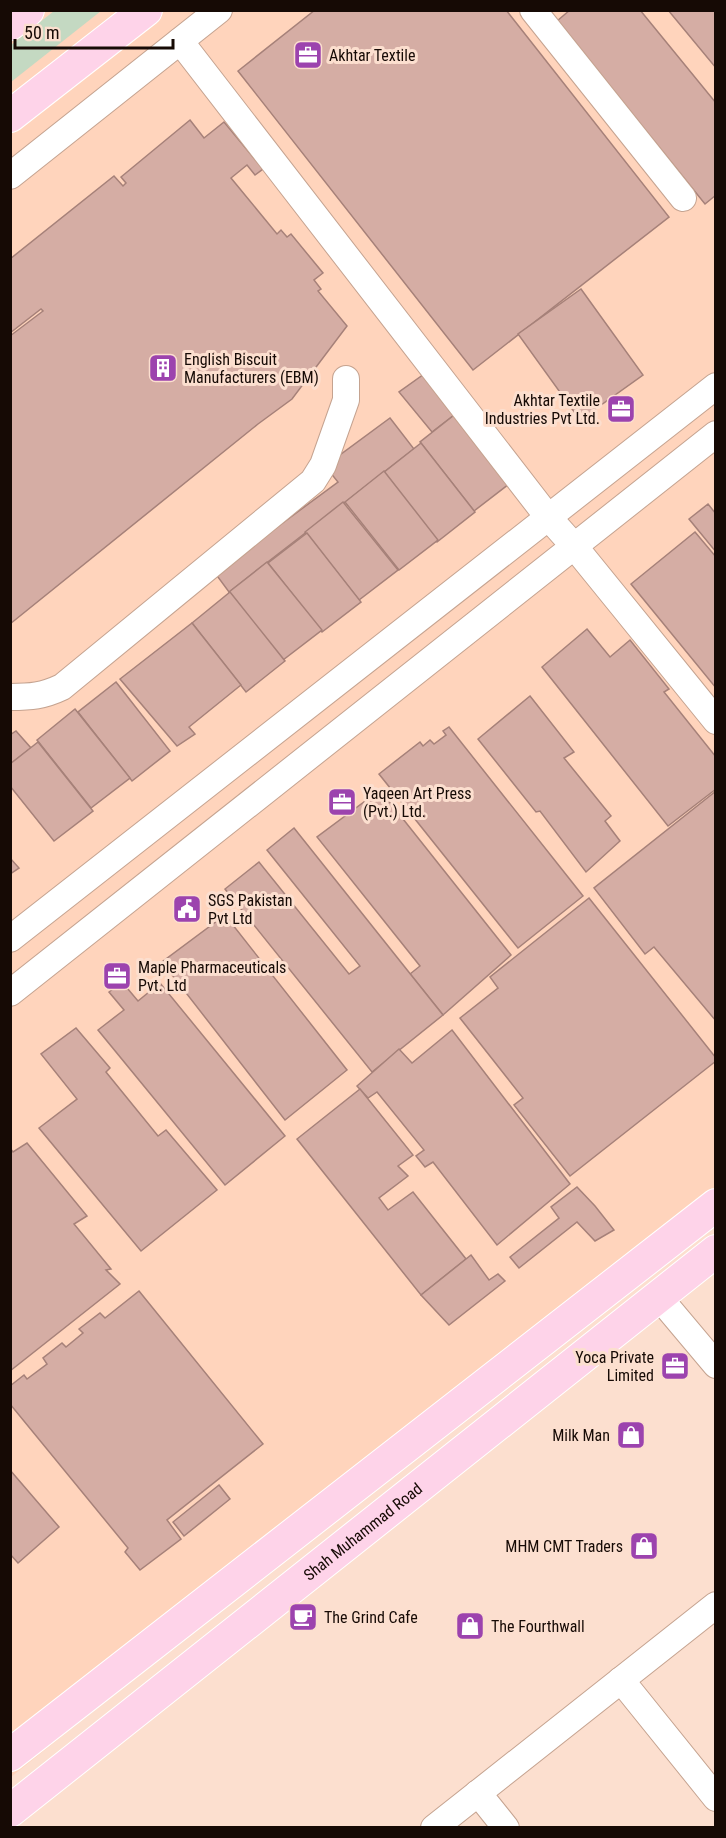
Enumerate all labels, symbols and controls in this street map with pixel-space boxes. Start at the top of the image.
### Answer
scale bar [15,12,172,50]
text: 50 m [24,22,59,43]
office icon: Akhtar Textile [292,39,324,71]
place label: Akhtar Textile [329,46,415,65]
place label: English Biscuit Manufacturers (EBM) [184,350,319,387]
building icon: English Biscuit Manufacturers (EBM) [147,352,179,384]
place label: Akhtar Textile Industries Pvt Ltd. [485,391,600,428]
office icon: Akhtar Textile Industries Pvt Ltd. [605,393,637,425]
place label: Yaqeen Art Press (Pvt.) Ltd. [363,784,472,821]
office icon: Yaqeen Art Press (Pvt.) Ltd. [326,786,358,818]
place label: SGS Pakistan Pvt Ltd [208,891,293,928]
public building icon: SGS Pakistan Pvt Ltd [171,893,203,925]
place label: Maple Pharmaceuticals Pvt. Ltd [138,958,286,995]
office icon: Maple Pharmaceuticals Pvt. Ltd [101,960,133,992]
place label: Yoca Private Limited [575,1348,654,1385]
office icon: Yoca Private Limited [659,1350,691,1382]
shop icon: Milk Man [615,1419,647,1451]
place label: Milk Man [552,1426,610,1445]
street label: Shah Muhammad Road [300,1479,426,1584]
shop icon: MHM CMT Traders [628,1530,660,1562]
place label: MHM CMT Traders [505,1537,623,1556]
cafe icon: The Grind Cafe [287,1601,319,1633]
place label: The Grind Cafe [324,1608,418,1627]
shop icon: The Fourthwall [454,1610,486,1642]
place label: The Fourthwall [491,1617,585,1636]

